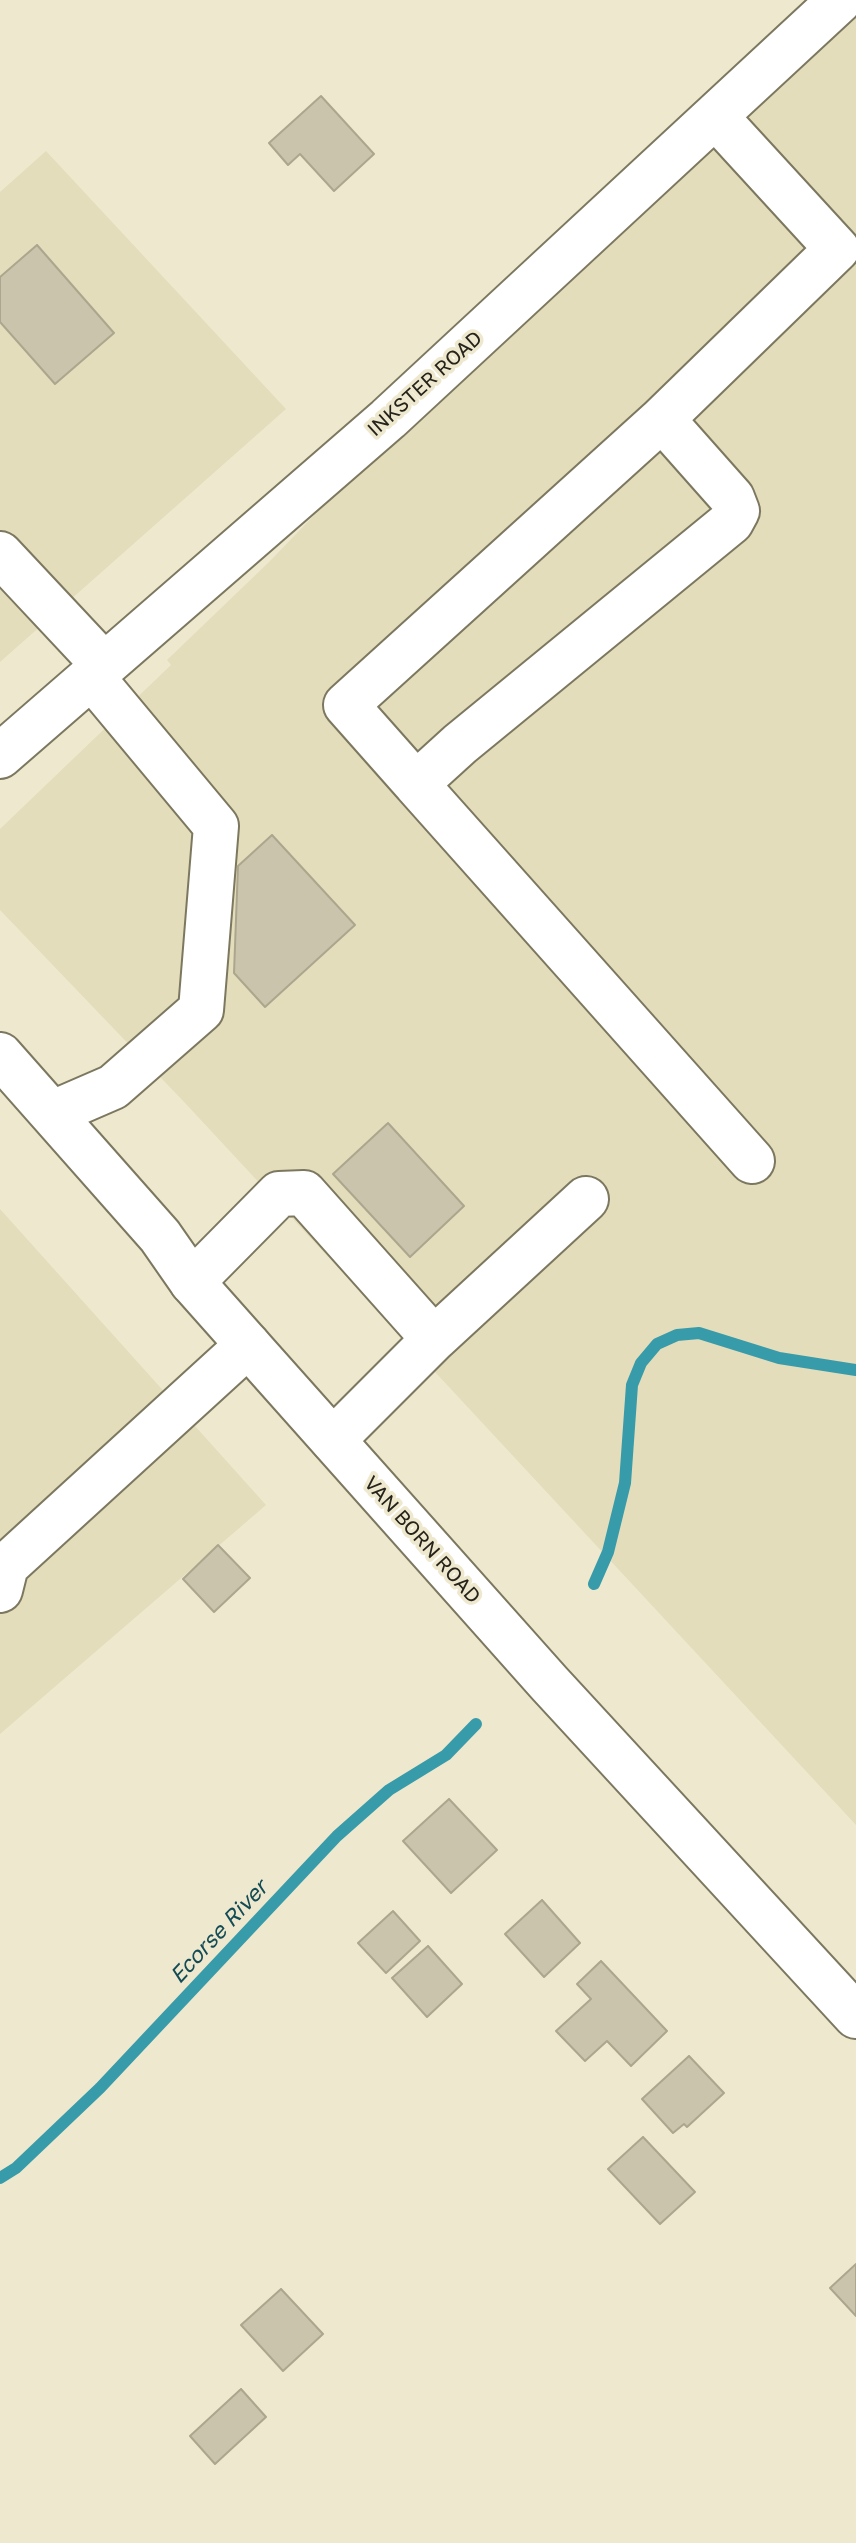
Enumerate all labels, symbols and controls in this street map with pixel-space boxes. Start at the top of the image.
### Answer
street label: INKSTER ROAD [363,326,487,442]
street label: VAN BORN ROAD [359,1472,485,1608]
water label: Ecorse River [165,1875,273,1989]

